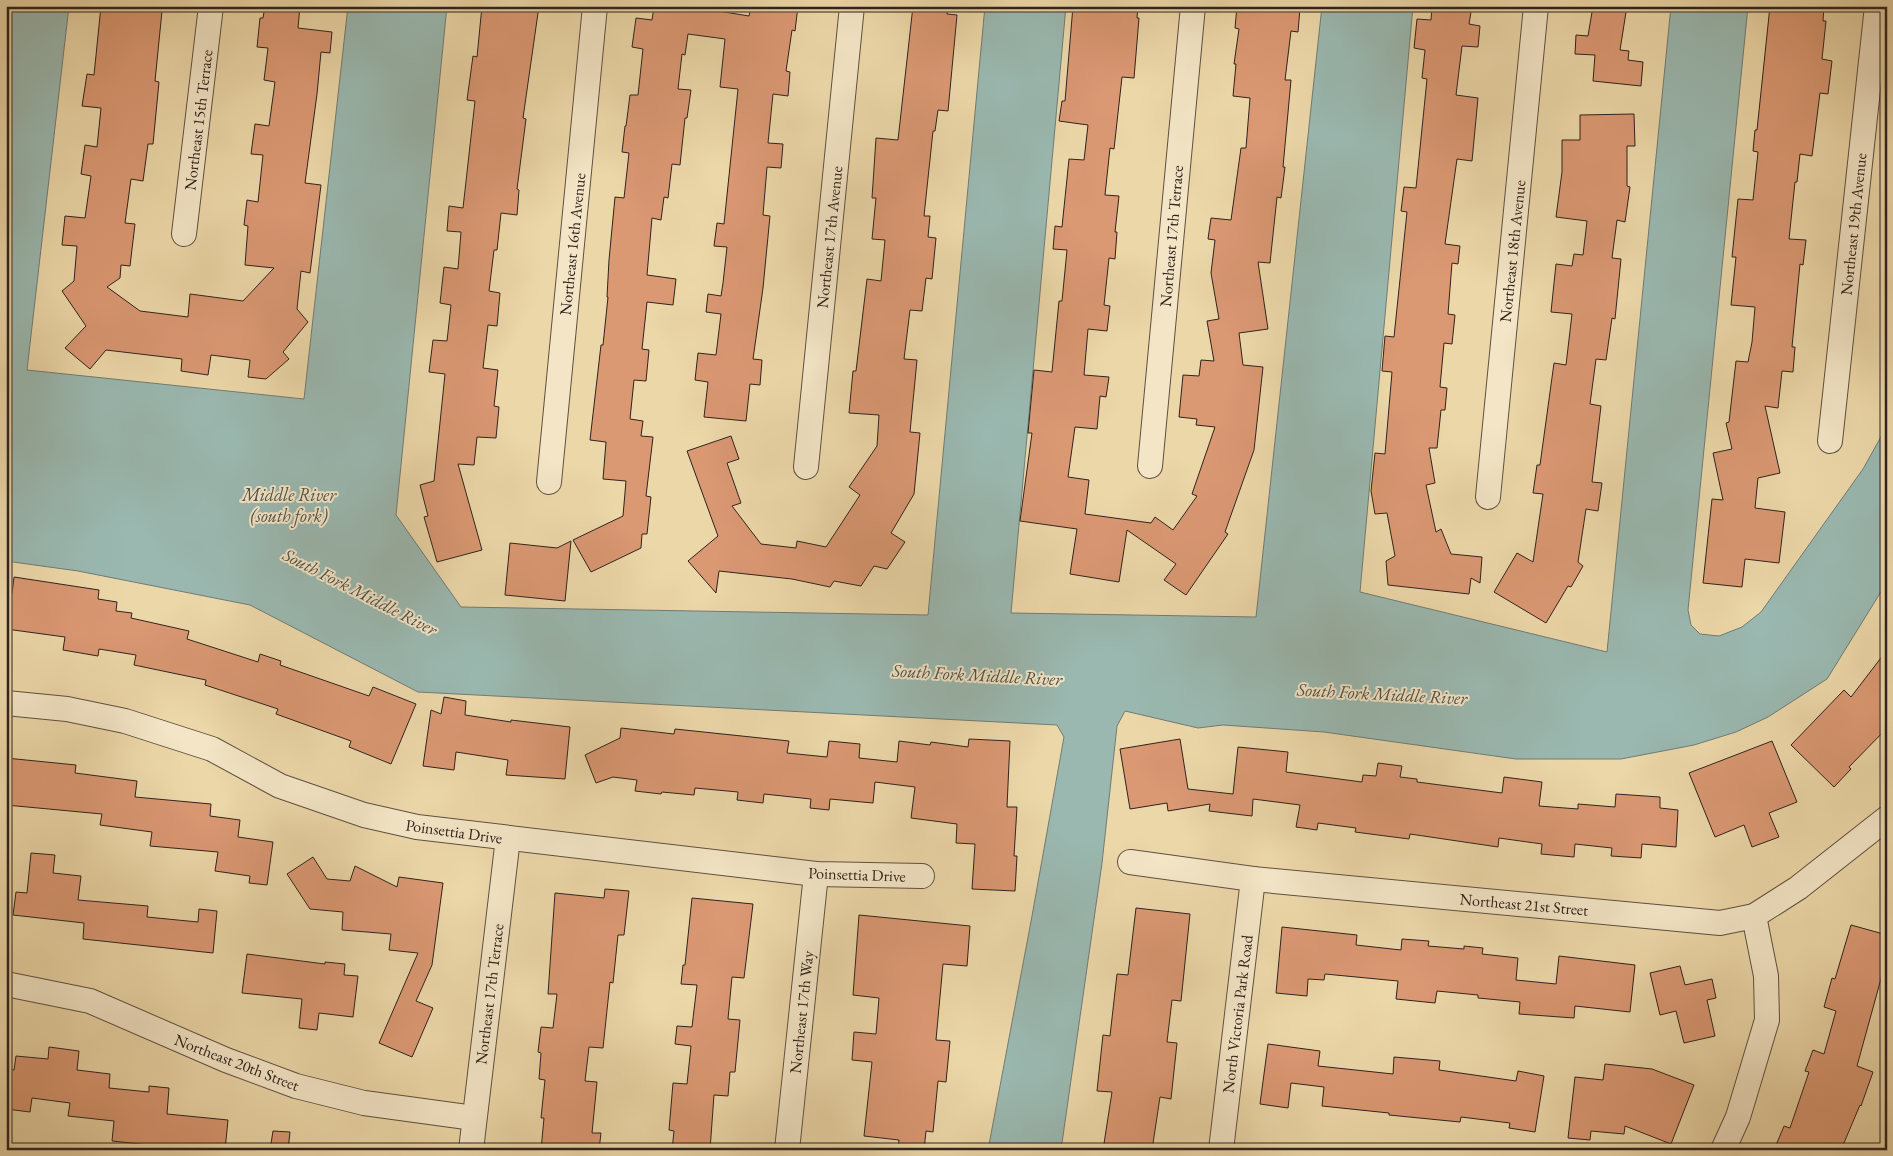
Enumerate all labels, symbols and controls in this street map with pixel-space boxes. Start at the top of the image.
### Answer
street label: Northeast 15th Terrace [179,48,218,192]
street label: Northeast 19th Avenue [1836,152,1871,296]
street label: Northeast 17th Terrace [1155,164,1188,308]
street label: Northeast 17th Avenue [812,165,847,309]
street label: Northeast 16th Avenue [555,172,590,316]
street label: Northeast 18th Avenue [1495,179,1530,323]
water label: Middle River (south fork) [241,483,337,528]
water label: South Fork Middle River [278,542,442,641]
water label: South Fork Middle River [890,659,1064,691]
water label: South Fork Middle River [1295,678,1469,710]
street label: Poinsettia Drive [404,814,504,849]
street label: Poinsettia Drive [808,862,906,887]
street label: Northeast 21st Street [1459,888,1589,921]
street label: Northeast 17th Terrace [470,922,509,1066]
street label: North Victoria Park Road [1217,933,1258,1094]
street label: Northeast 17th Way [785,949,818,1074]
street label: Northeast 20th Street [171,1029,302,1096]

